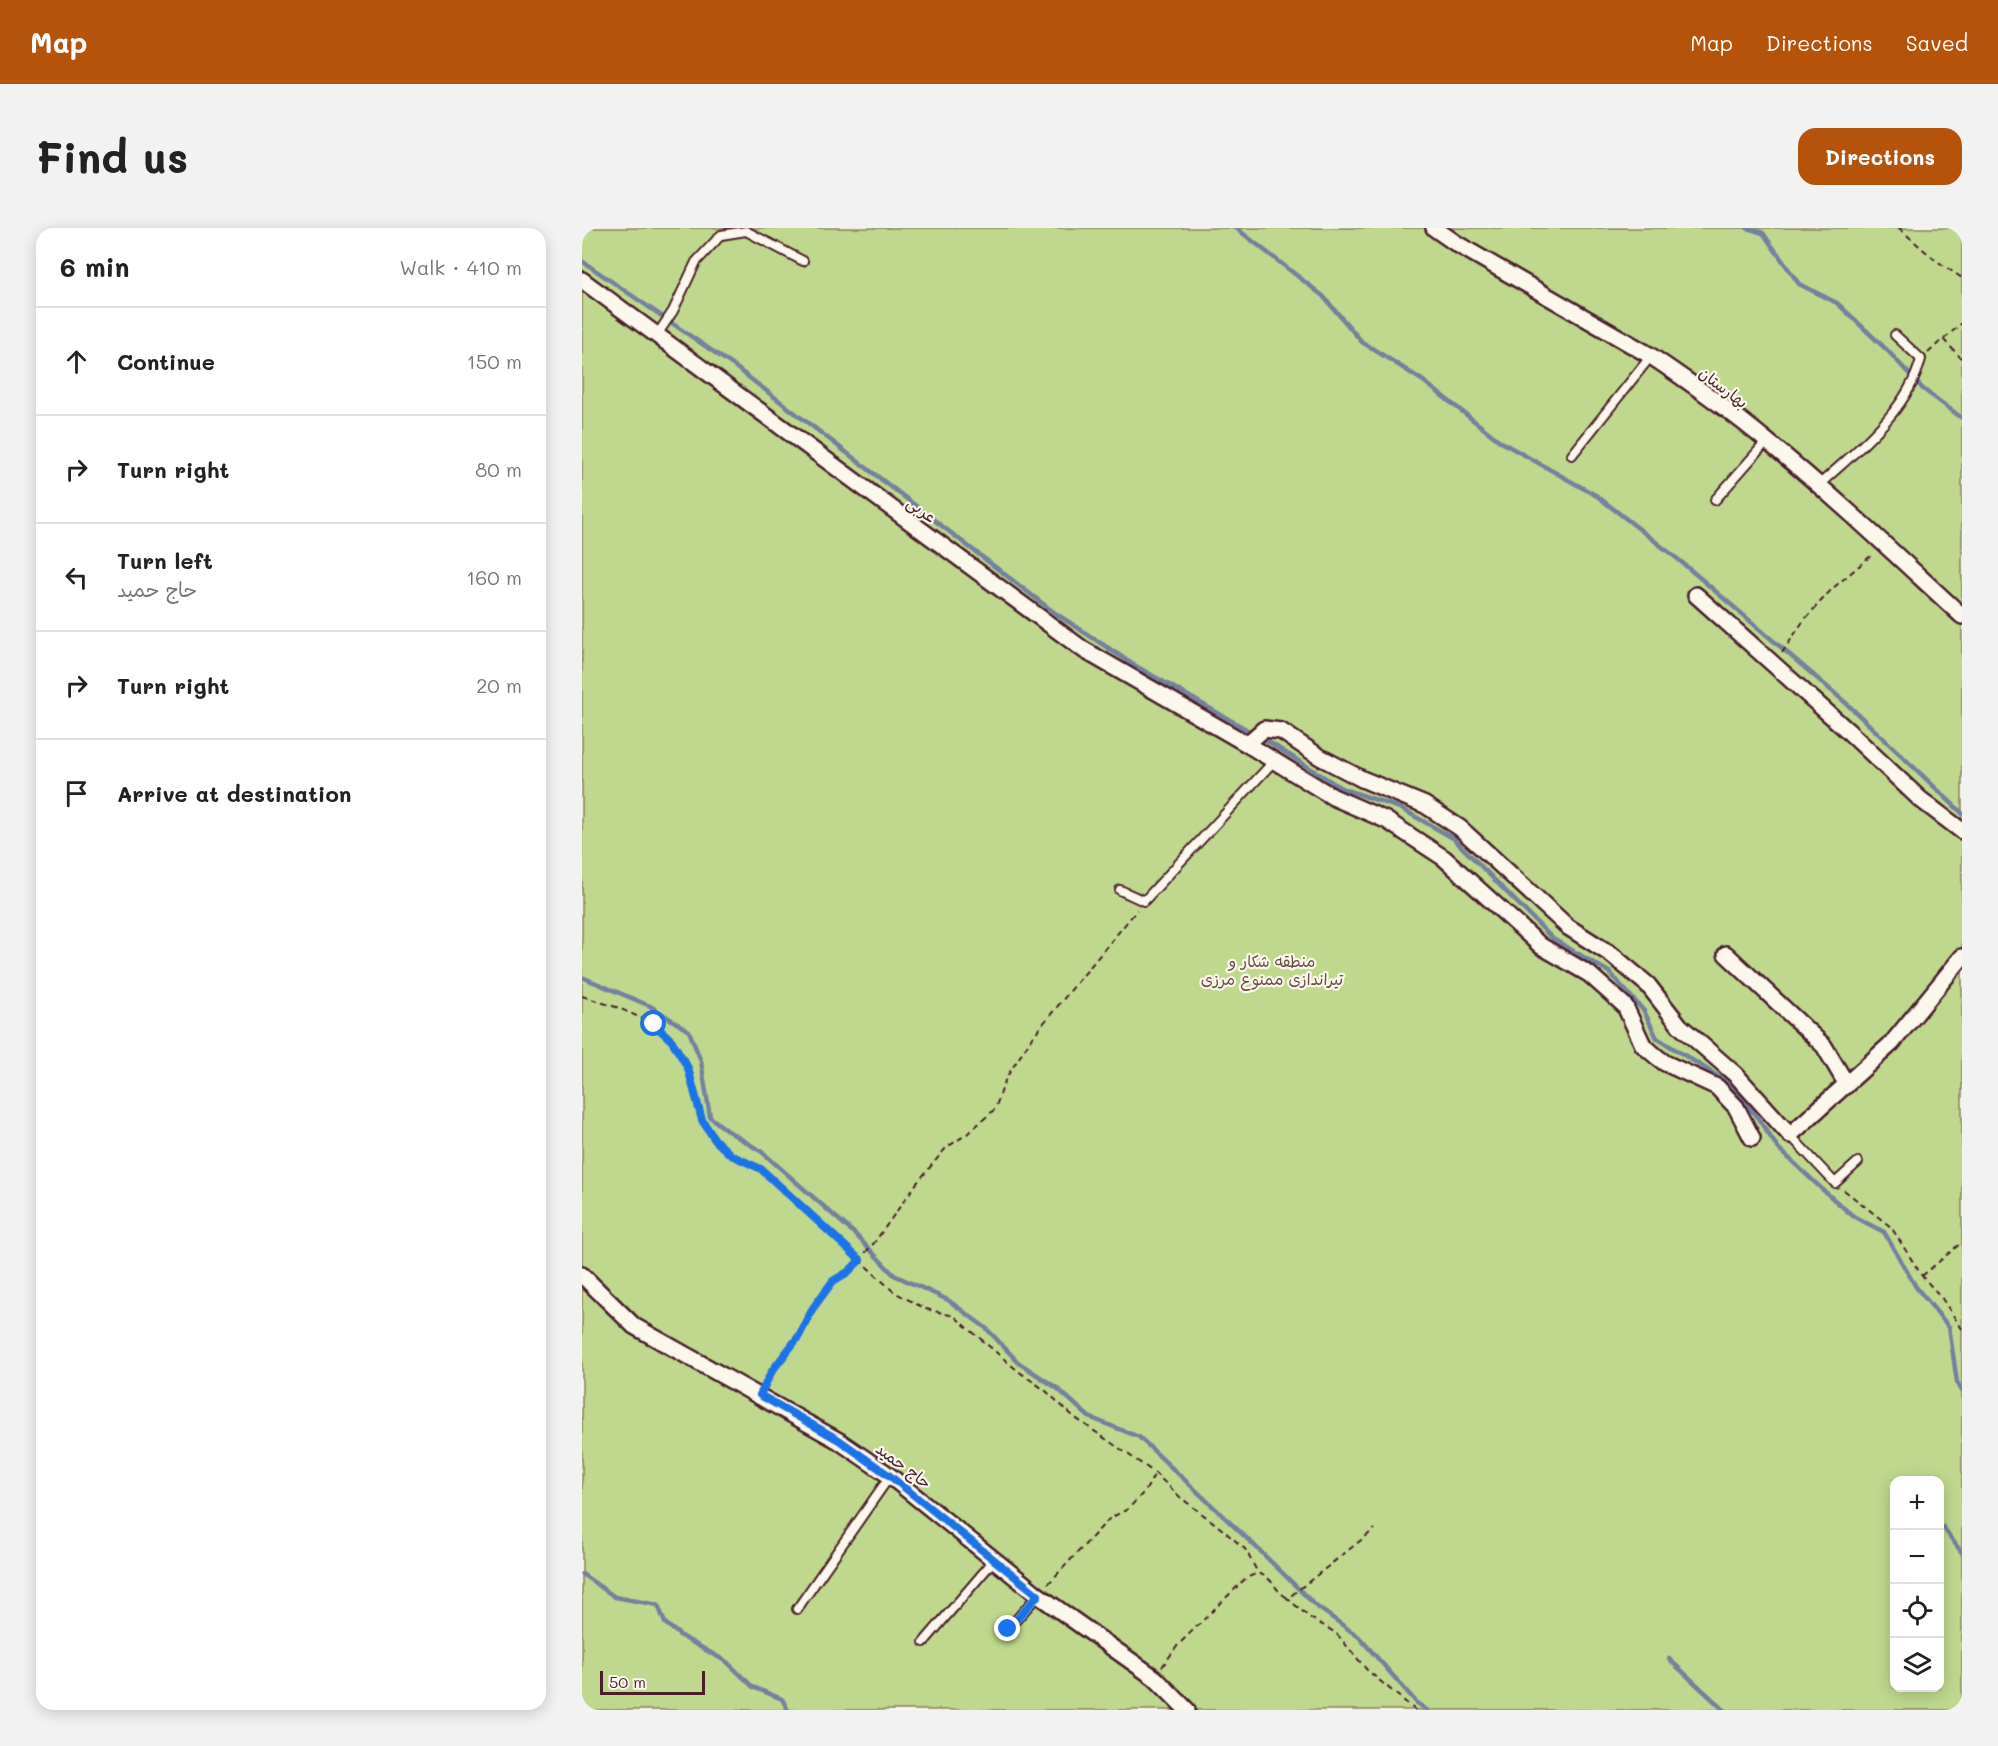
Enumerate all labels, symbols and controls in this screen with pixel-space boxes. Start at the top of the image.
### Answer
text: Map [30,24,87,60]
text: Map [1690,29,1733,56]
text: Directions [1766,29,1873,56]
text: Saved [1906,29,1968,56]
button: Directions [1798,128,1962,185]
text: Find us [36,129,188,184]
text: 6 min [60,250,129,284]
text: Walk · 410 m [399,254,522,280]
icon: ahead [60,345,93,378]
text: Continue [117,347,215,376]
text: 150 m [467,348,522,374]
street label: بهارستان [1695,362,1753,412]
icon: right [60,453,93,486]
text: Turn right [117,455,229,484]
text: 80 m [475,456,522,482]
street label: عربی [903,491,941,528]
text: Turn left [117,546,213,575]
icon: left [60,561,93,594]
text: 160 m [466,564,522,590]
text: حاج حمید [117,576,197,602]
icon: right [60,669,93,702]
text: Turn right [117,671,229,700]
text: 20 m [476,672,522,698]
icon: arrive [60,777,93,810]
text: Arrive at destination [117,779,352,808]
park label: منطقه شکار و تیراندازی ممنوع مرزی [1201,950,1343,991]
route start [640,1010,666,1036]
street label: حاج حمید [871,1437,936,1493]
map controls [1890,1476,1944,1692]
button: + [1890,1476,1944,1530]
button: − [1890,1530,1944,1584]
button: locate [1890,1584,1944,1638]
route end [994,1615,1020,1641]
button: layers [1890,1638,1944,1692]
scale bar [600,1668,705,1696]
text: 50 m [609,1671,646,1692]

